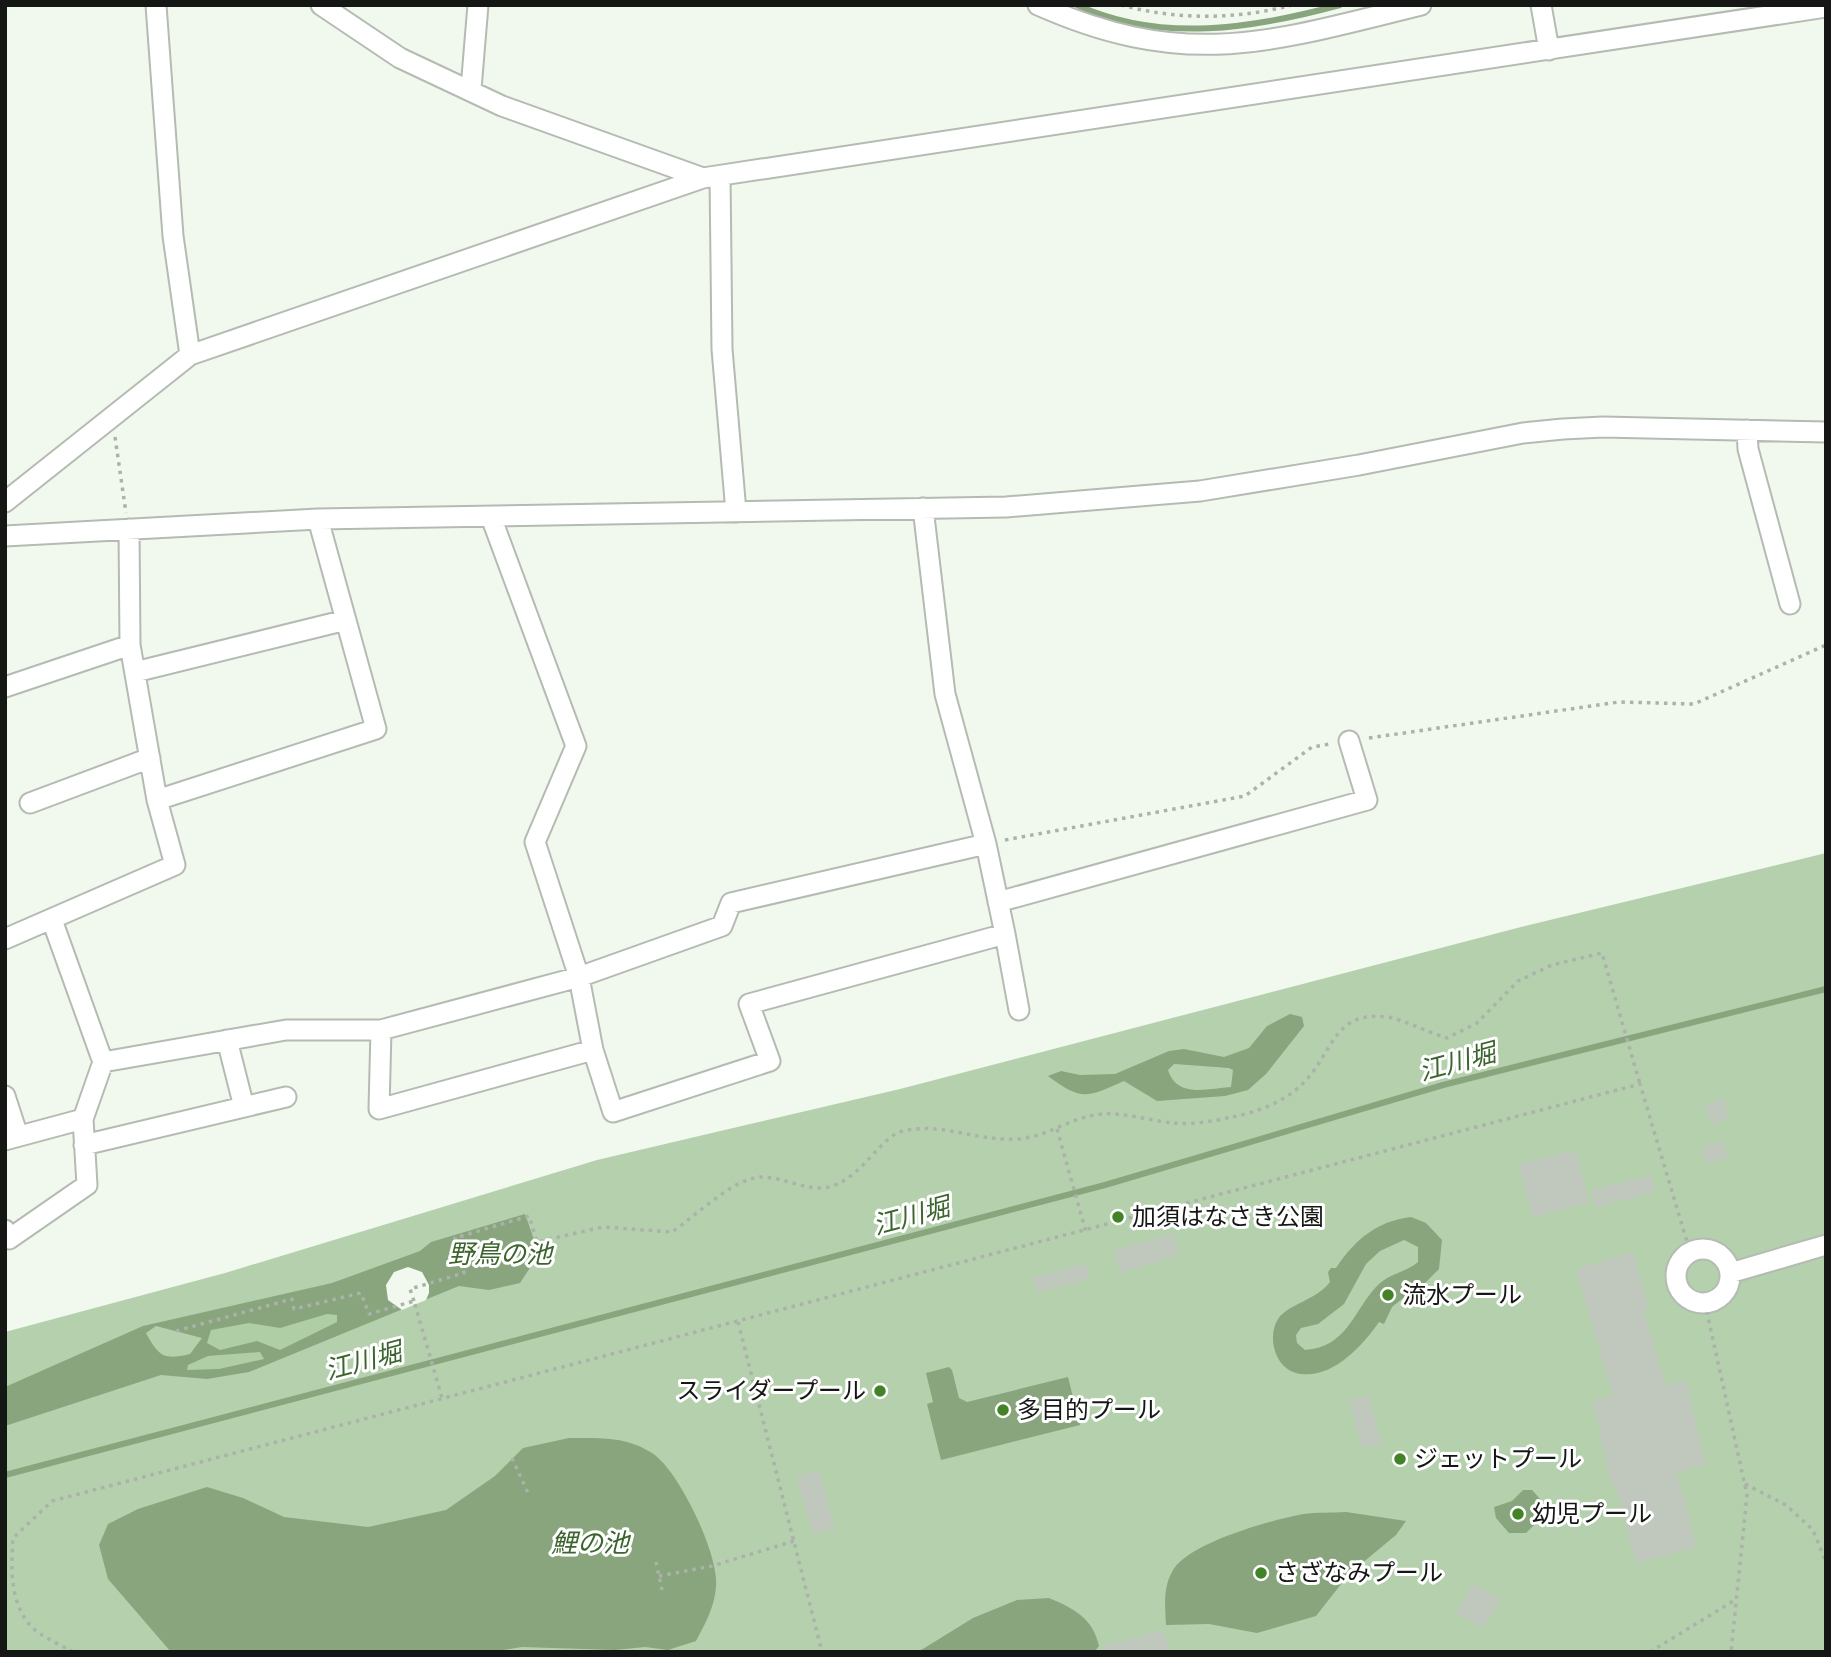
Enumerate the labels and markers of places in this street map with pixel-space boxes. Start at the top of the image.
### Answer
place label: 加須はなさき公園 [1132,1199,1324,1232]
marker: 加須はなさき公園 [1110,1209,1126,1225]
place label: 流水プール [1402,1277,1522,1310]
marker: 流水プール [1380,1287,1396,1303]
place label: スライダープール [676,1373,866,1406]
marker: スライダープール [872,1383,888,1399]
place label: 多目的プール [1017,1392,1161,1425]
marker: 多目的プール [995,1402,1011,1418]
place label: ジェットプール [1414,1441,1582,1474]
marker: ジェットプール [1392,1451,1408,1467]
place label: 幼児プール [1532,1496,1652,1529]
marker: 幼児プール [1510,1506,1526,1522]
place label: さざなみプール [1275,1555,1443,1588]
marker: さざなみプール [1253,1565,1269,1581]

